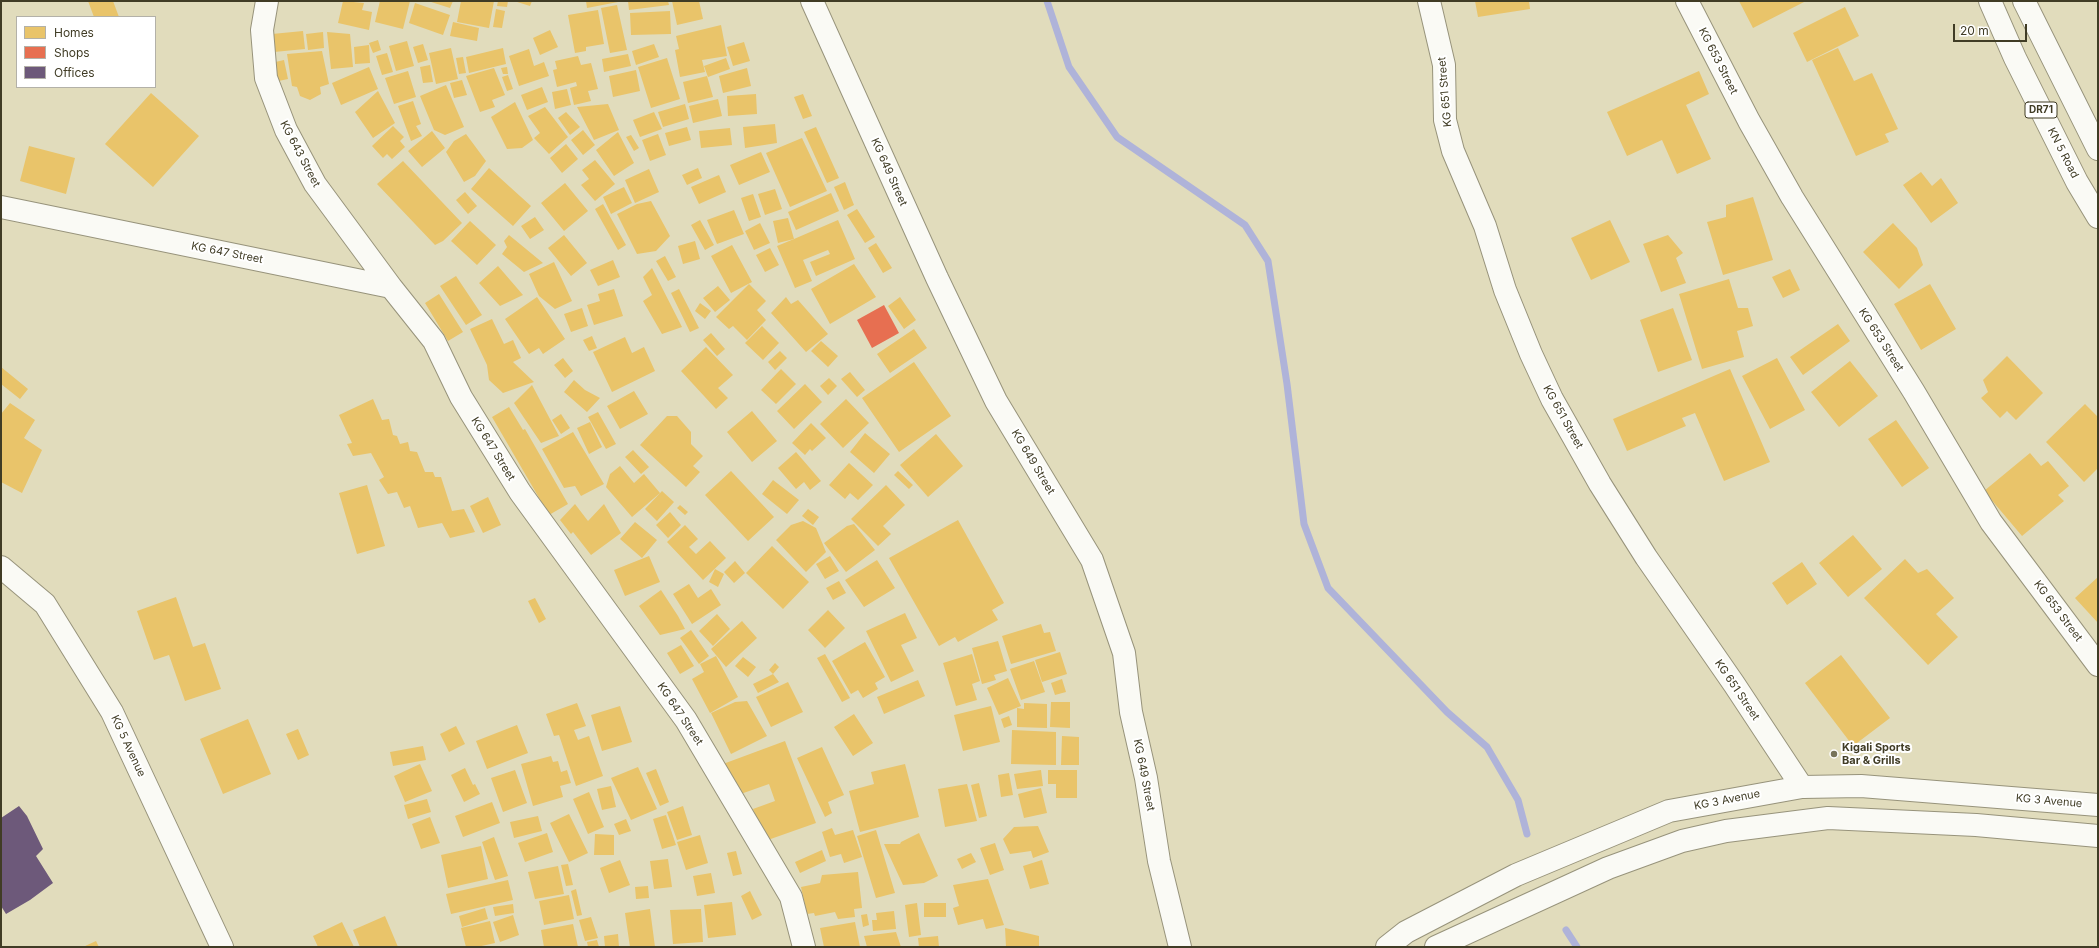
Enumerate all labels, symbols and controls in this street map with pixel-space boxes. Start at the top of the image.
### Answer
legend [16,16,156,88]
scale bar [1955,16,2029,42]
text: 20 m [1960,23,1989,38]
text: Homes [54,25,94,40]
street label: KG 653 Street [1696,26,1740,96]
text: Shops [54,45,90,60]
street label: KG 651 Street [1435,56,1455,128]
text: Offices [54,65,95,80]
road number: DR71 [2025,102,2057,118]
street label: KG 643 Street [277,119,323,189]
street label: KN 5 Road [2045,125,2081,181]
street label: KG 649 Street [868,136,910,208]
street label: KG 647 Street [190,240,264,266]
street label: KG 653 Street [1856,306,1906,374]
street label: KG 651 Street [1540,383,1586,451]
street label: KG 647 Street [468,415,518,483]
street label: KG 649 Street [1008,427,1058,497]
street label: KG 653 Street [2031,578,2085,644]
street label: KG 651 Street [1712,657,1762,723]
street label: KG 647 Street [654,680,706,748]
street label: KG 5 Avenue [108,713,148,779]
street label: KG 649 Street [1131,738,1157,812]
place label: Kigali Sports Bar & Grills [1842,741,1911,767]
marker: Kigali Sports Bar & Grills [1829,749,1839,759]
street label: KG 3 Avenue [1693,787,1761,813]
street label: KG 3 Avenue [2015,792,2083,810]

